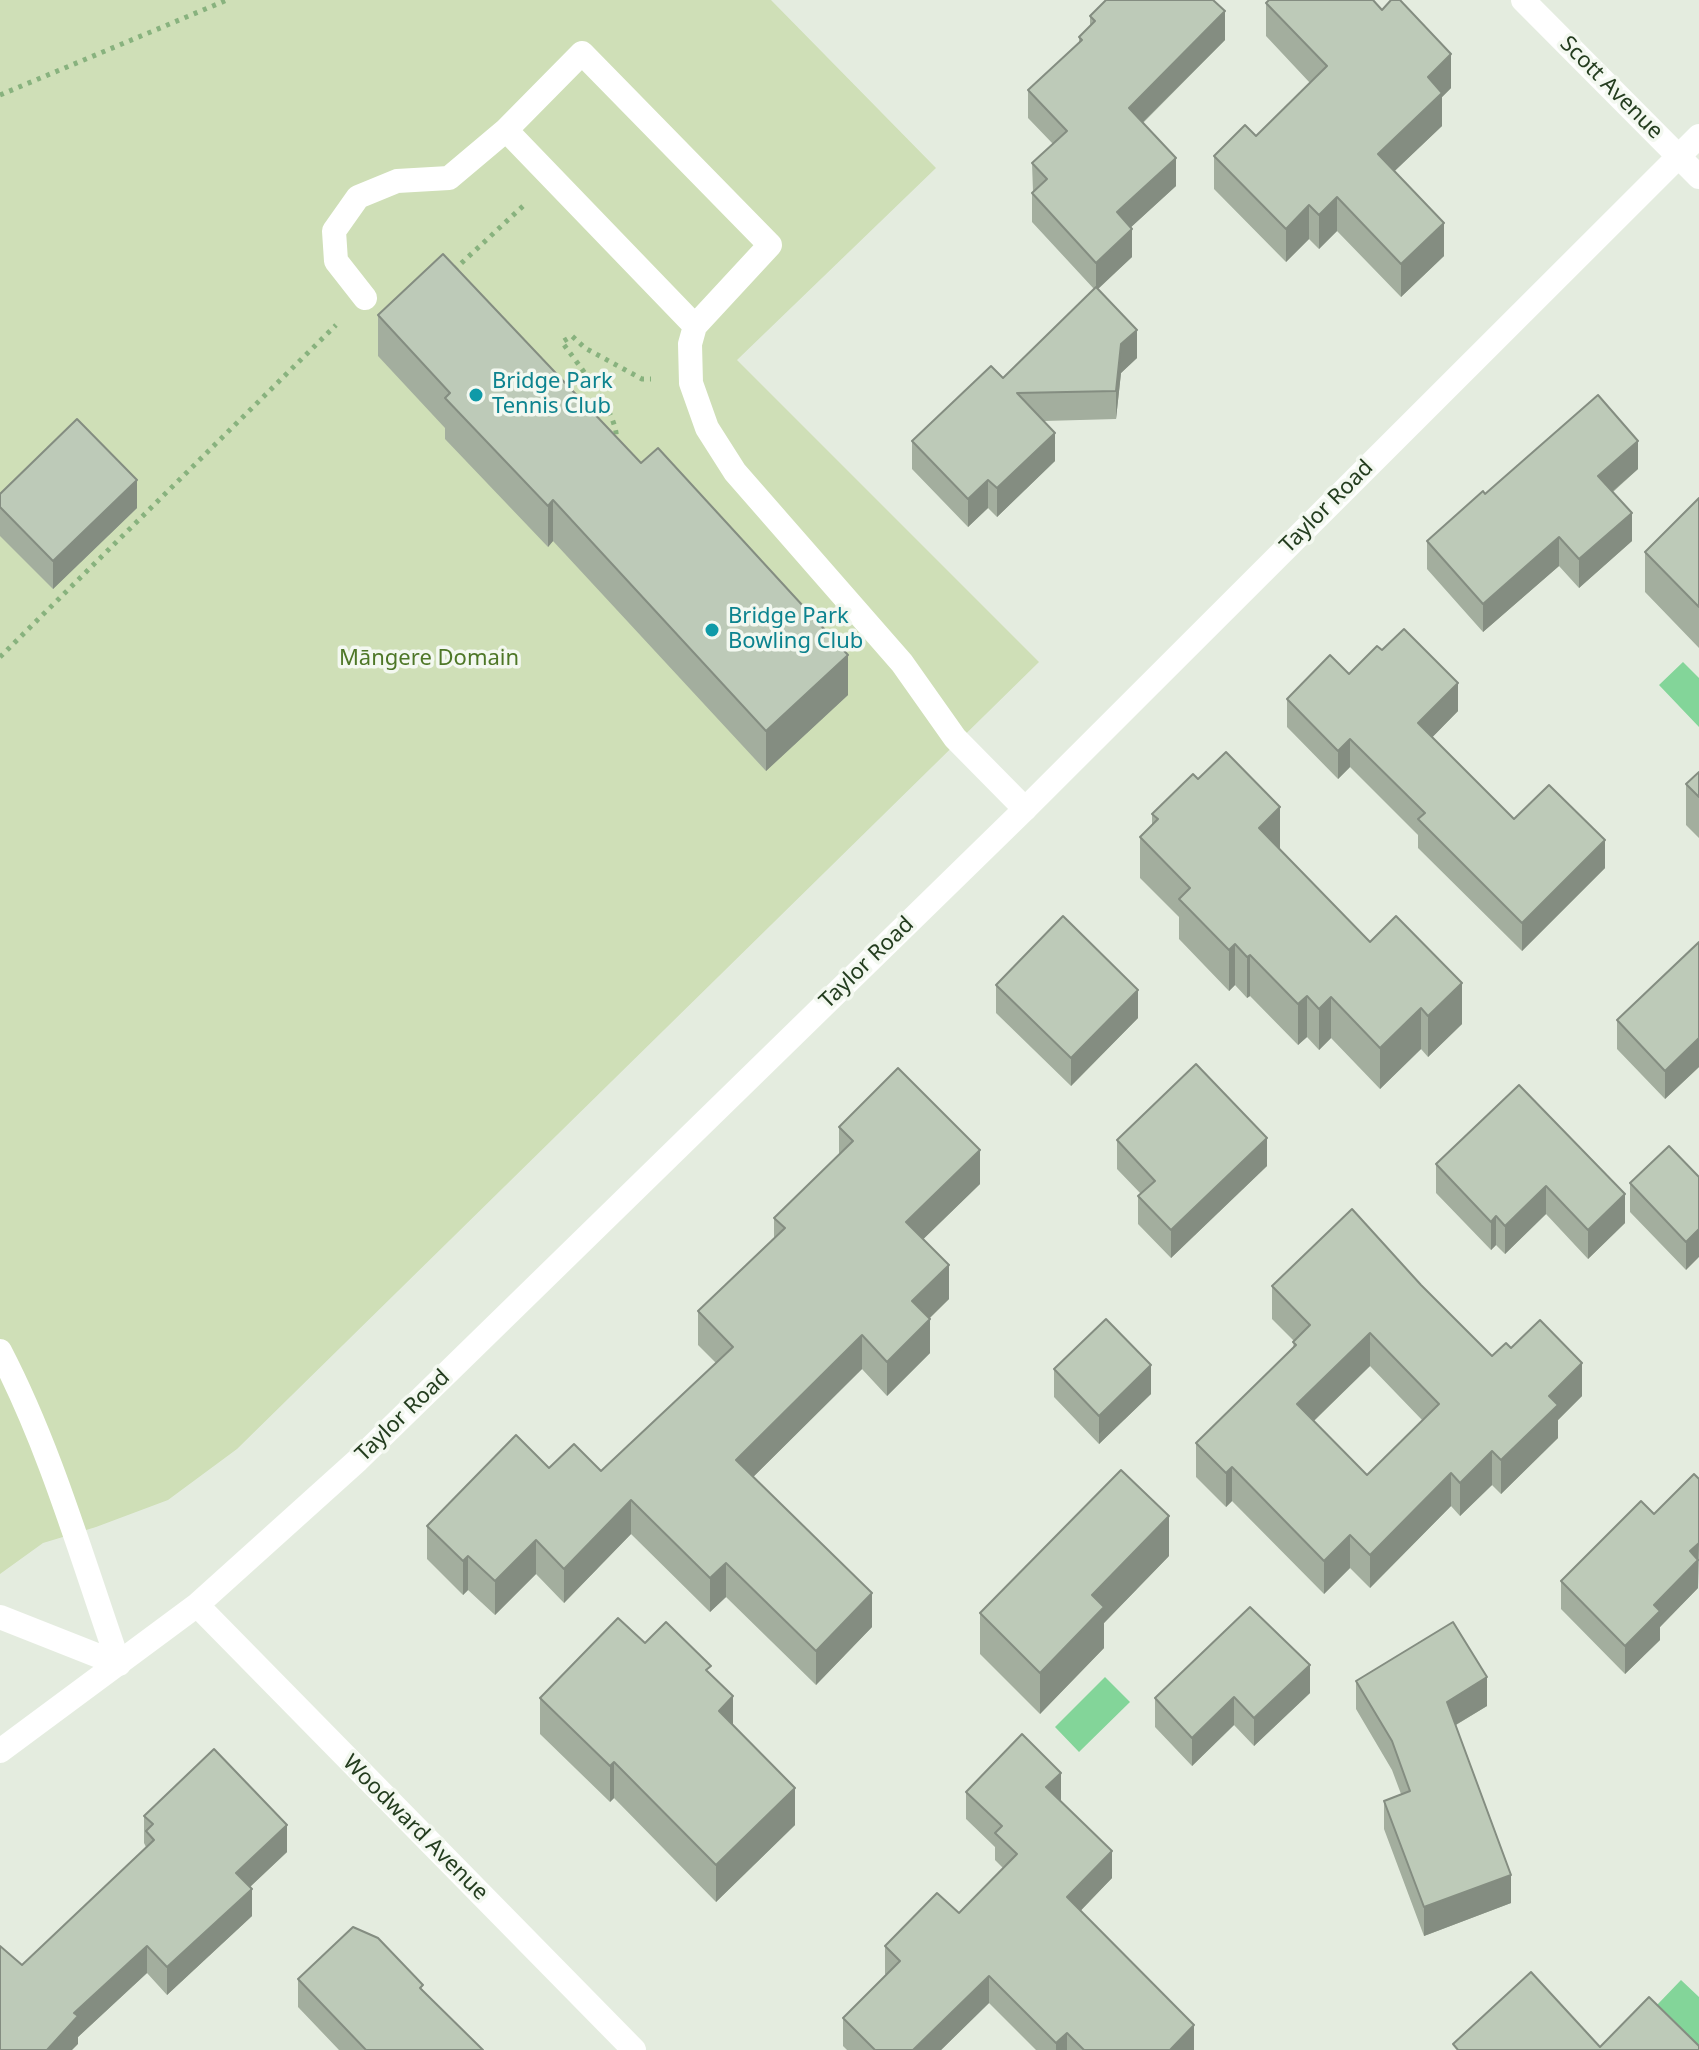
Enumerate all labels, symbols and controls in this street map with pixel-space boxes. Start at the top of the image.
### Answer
street label: Scott Avenue [1554,31,1668,145]
place label: Bridge Park Tennis Club [492,369,613,420]
marker: Bridge Park Tennis Club [467,386,485,404]
street label: Taylor Road [1275,455,1379,559]
place label: Bridge Park Bowling Club [728,604,863,656]
marker: Bridge Park Bowling Club [703,621,721,639]
park label: Māngere Domain [339,646,519,672]
street label: Taylor Road [814,912,920,1014]
street label: Taylor Road [350,1365,456,1467]
street label: Woodward Avenue [337,1750,493,1906]

